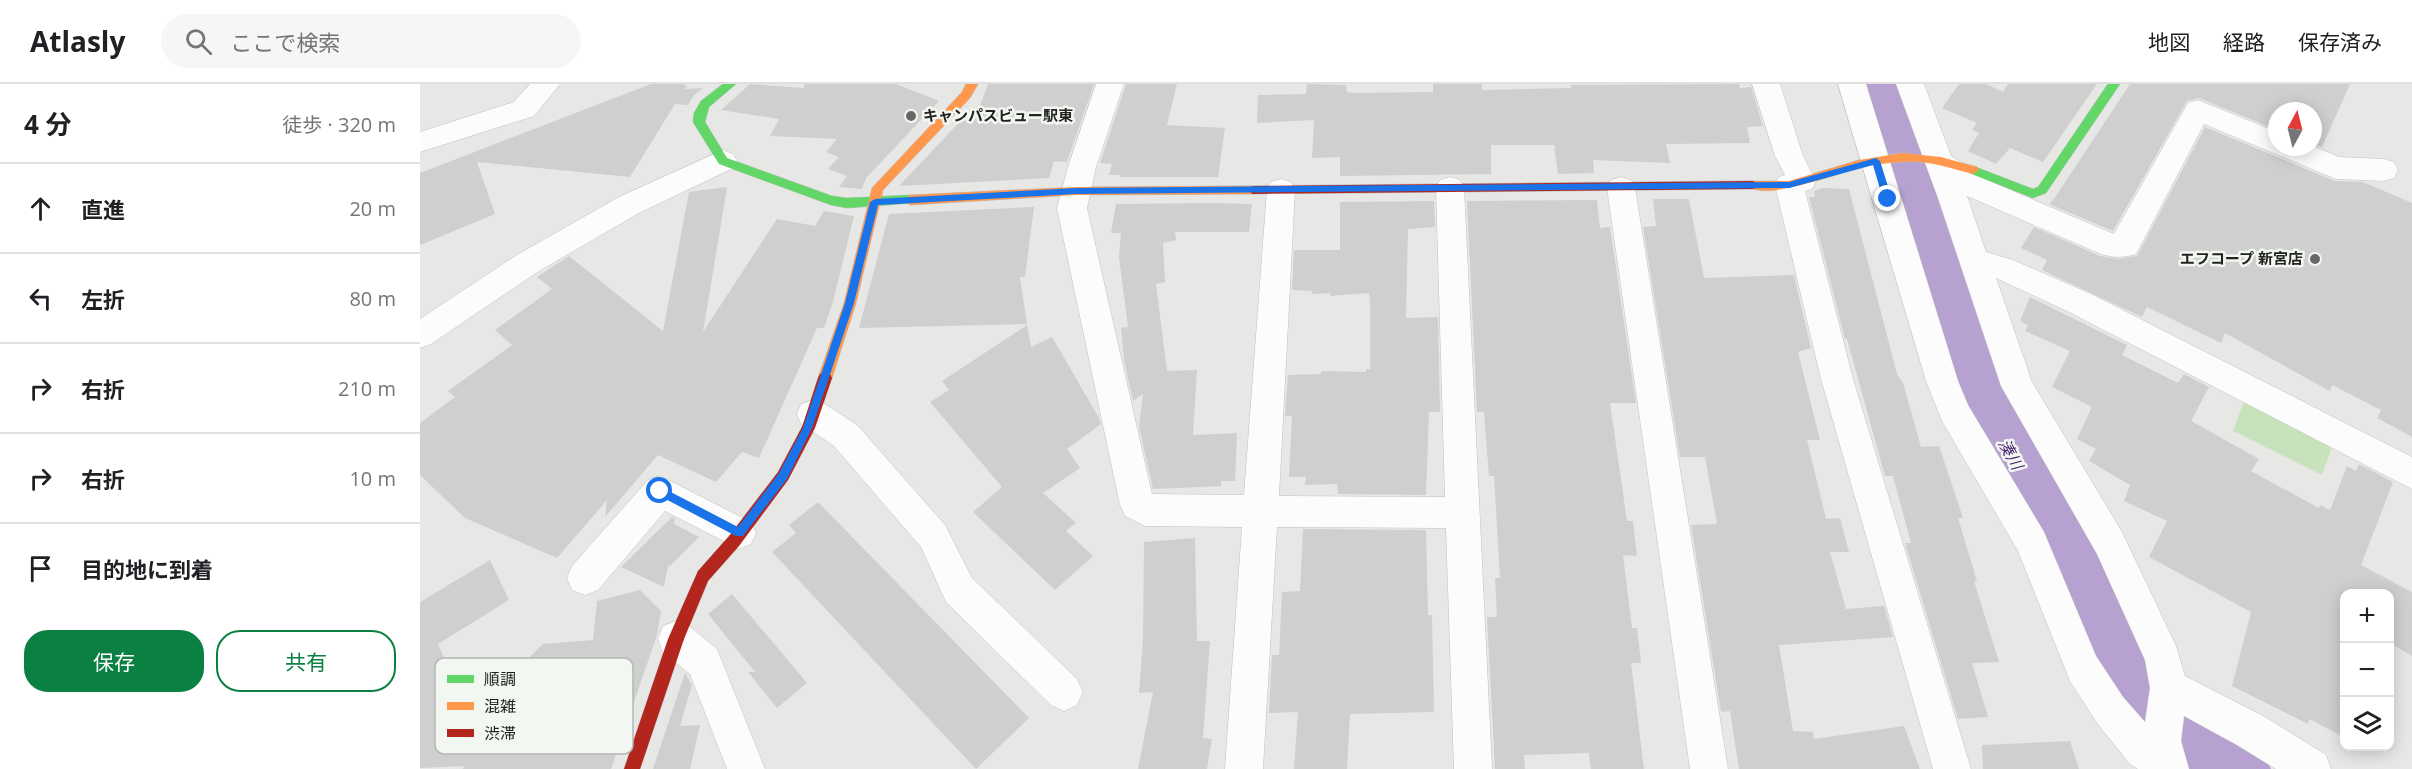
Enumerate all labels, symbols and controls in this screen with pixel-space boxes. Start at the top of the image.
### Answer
search box [161,14,581,68]
text: Atlasly [30,22,125,60]
icon: search [182,25,215,58]
text: ここで検索 [230,27,340,57]
text: 地図 [2148,28,2190,56]
text: 経路 [2223,28,2265,56]
text: 保存済み [2298,28,2382,56]
north arrow [2268,102,2322,156]
place label: キャンパスビュー駅東 [923,105,1073,125]
text: 4 分 [24,106,72,142]
marker: キャンパスビュー駅東 [904,109,918,123]
text: 徒歩 · 320 m [282,111,396,138]
route end [1874,185,1900,211]
icon: ahead [24,192,57,225]
text: 直進 [81,194,125,224]
text: 20 m [349,195,396,222]
place label: エフコープ 新宮店 [2180,248,2303,268]
marker: エフコープ 新宮店 [2308,252,2322,266]
icon: left [24,282,57,315]
text: 左折 [81,284,125,314]
text: 80 m [349,285,396,312]
icon: right [24,372,57,405]
text: 右折 [81,374,125,404]
text: 210 m [338,375,396,402]
water label: 湊川 [1994,435,2029,475]
icon: right [24,462,57,495]
text: 右折 [81,464,125,494]
text: 10 m [349,465,396,492]
route start [646,477,672,503]
icon: arrive [24,552,57,585]
text: 目的地に到着 [81,554,213,584]
map controls [2340,589,2394,751]
button: + [2340,589,2394,643]
button: 保存 [24,630,204,692]
button: 共有 [216,630,396,692]
button: − [2340,643,2394,697]
legend [435,658,633,754]
text: 順調 [484,668,516,690]
text: 混雑 [484,695,516,717]
button: layers [2340,697,2394,751]
text: 渋滞 [484,722,516,744]

